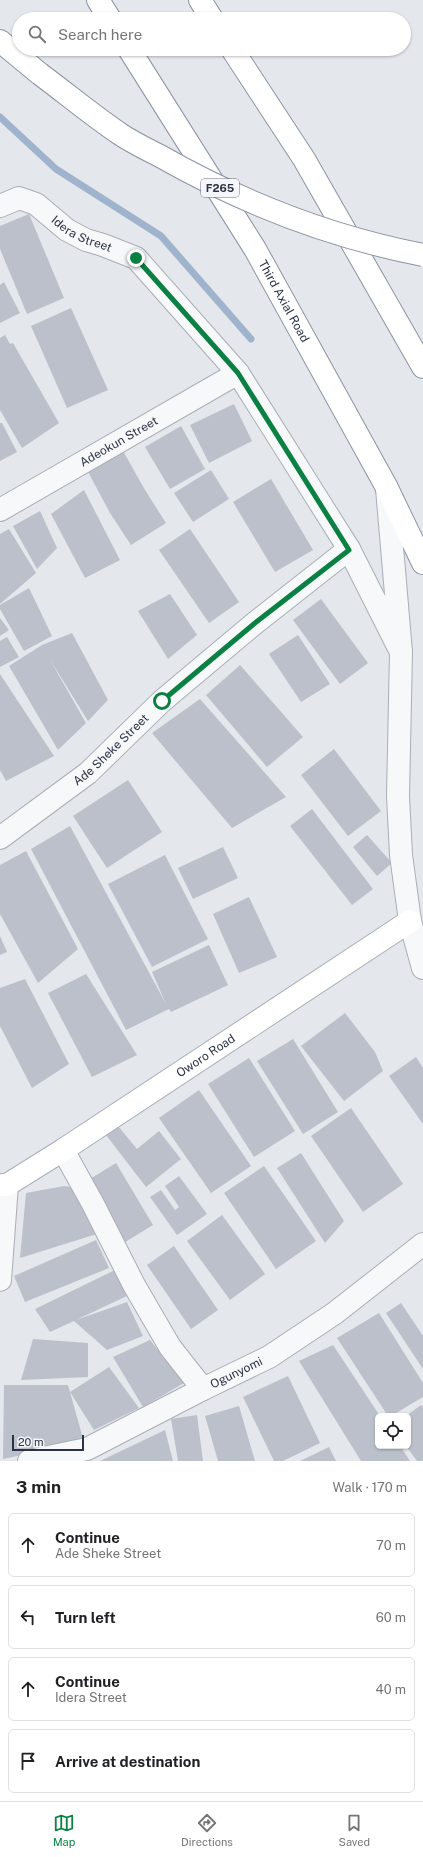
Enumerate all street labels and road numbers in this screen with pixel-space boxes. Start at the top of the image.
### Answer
road number: F265 [201,179,239,197]
street label: Idera Street [48,213,114,255]
street label: Third Axial Road [256,258,312,345]
street label: Adeokun Street [77,414,161,470]
street label: Ade Sheke Street [71,711,152,788]
street label: Oworo Road [174,1031,238,1080]
street label: Ogunyomi [208,1354,265,1391]

